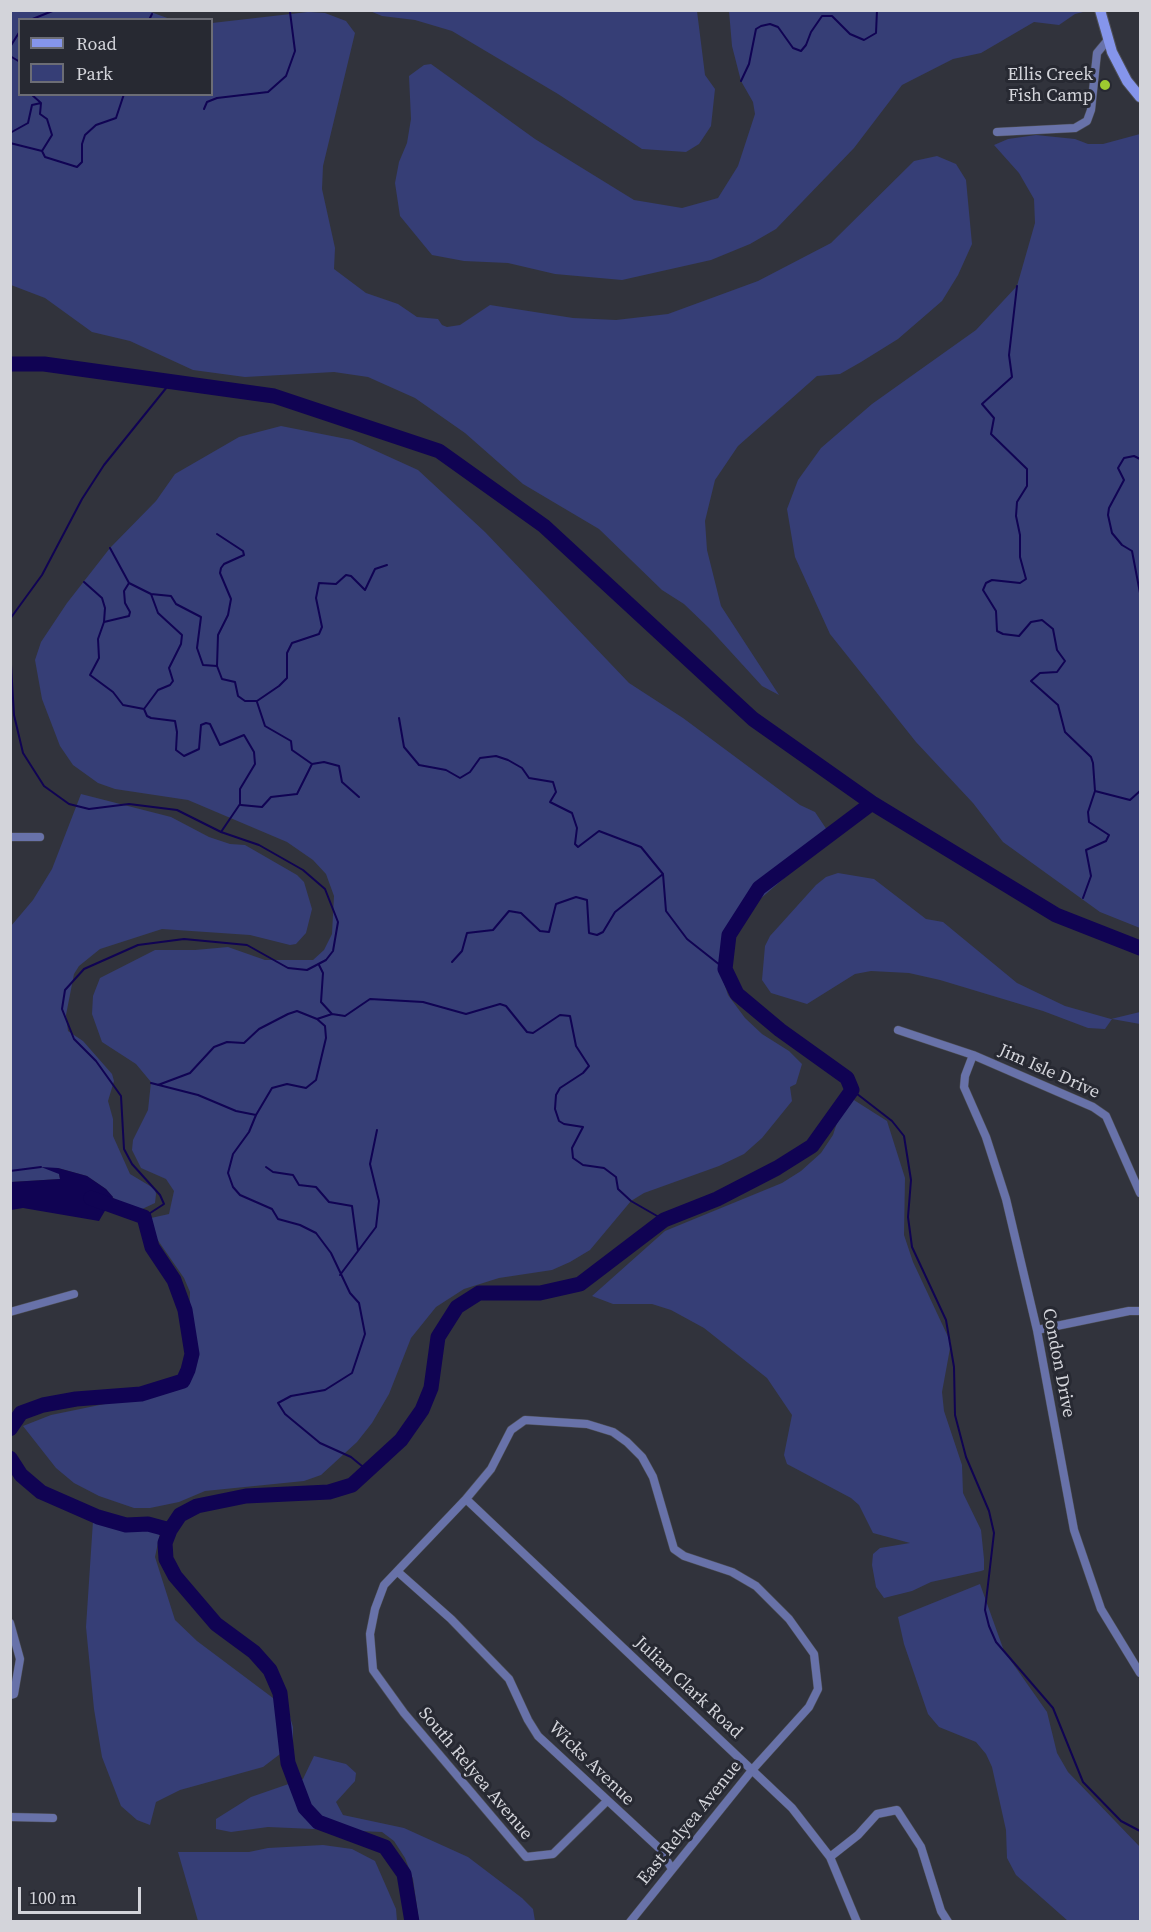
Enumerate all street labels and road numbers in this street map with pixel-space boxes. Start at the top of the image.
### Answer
street label: Jim Isle Drive [995,1040,1103,1104]
street label: Condon Drive [1037,1307,1079,1419]
street label: Julian Clark Road [630,1633,746,1743]
street label: South Relyea Avenue [413,1703,537,1845]
street label: Wicks Avenue [543,1717,639,1811]
street label: East Relyea Avenue [633,1756,747,1890]

